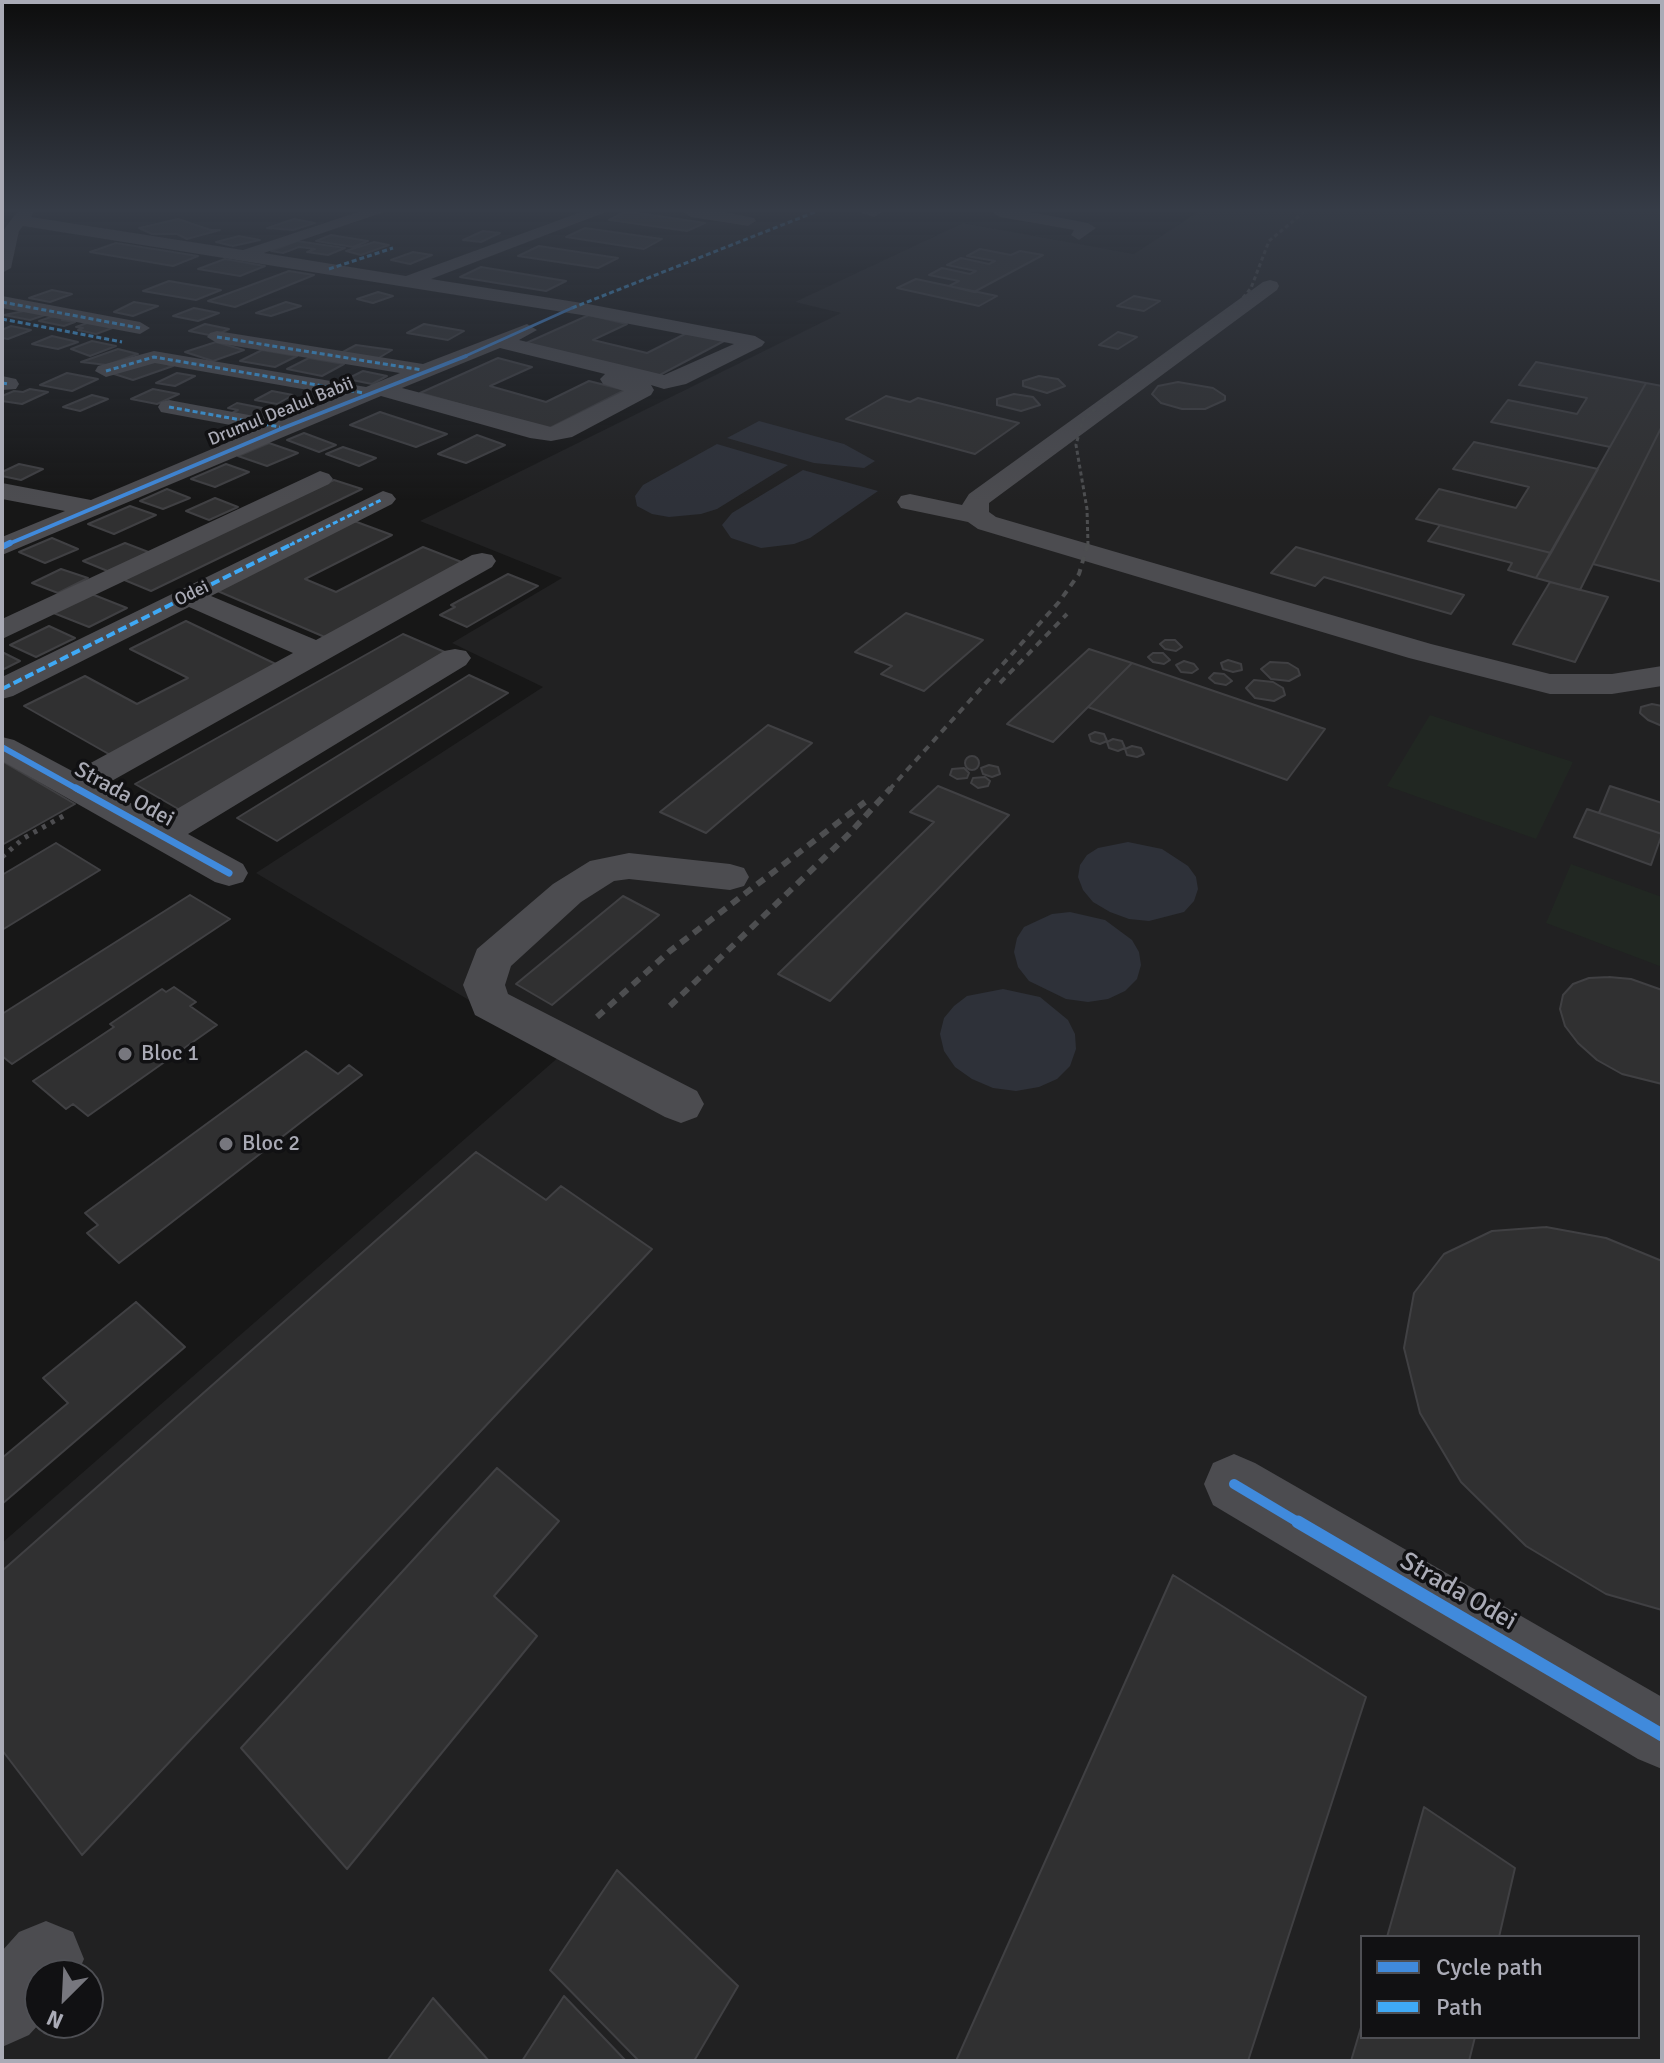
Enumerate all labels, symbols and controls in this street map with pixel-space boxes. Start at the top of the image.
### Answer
street label: Drumul Dealul Babii [205,373,357,451]
street label: Odei [171,577,213,611]
street label: Strada Odei [70,757,178,833]
place label: Bloc 1 [141,1041,199,1067]
marker: Bloc 1 [116,1045,134,1063]
place label: Bloc 2 [242,1131,300,1157]
marker: Bloc 2 [217,1135,235,1153]
street label: Strada Odei [1394,1546,1522,1638]
legend [1360,1935,1640,2039]
text: Cycle path [1436,1952,1543,1982]
north arrow [24,1959,104,2039]
text: Path [1436,1992,1482,2022]
text: N [42,2004,67,2035]

